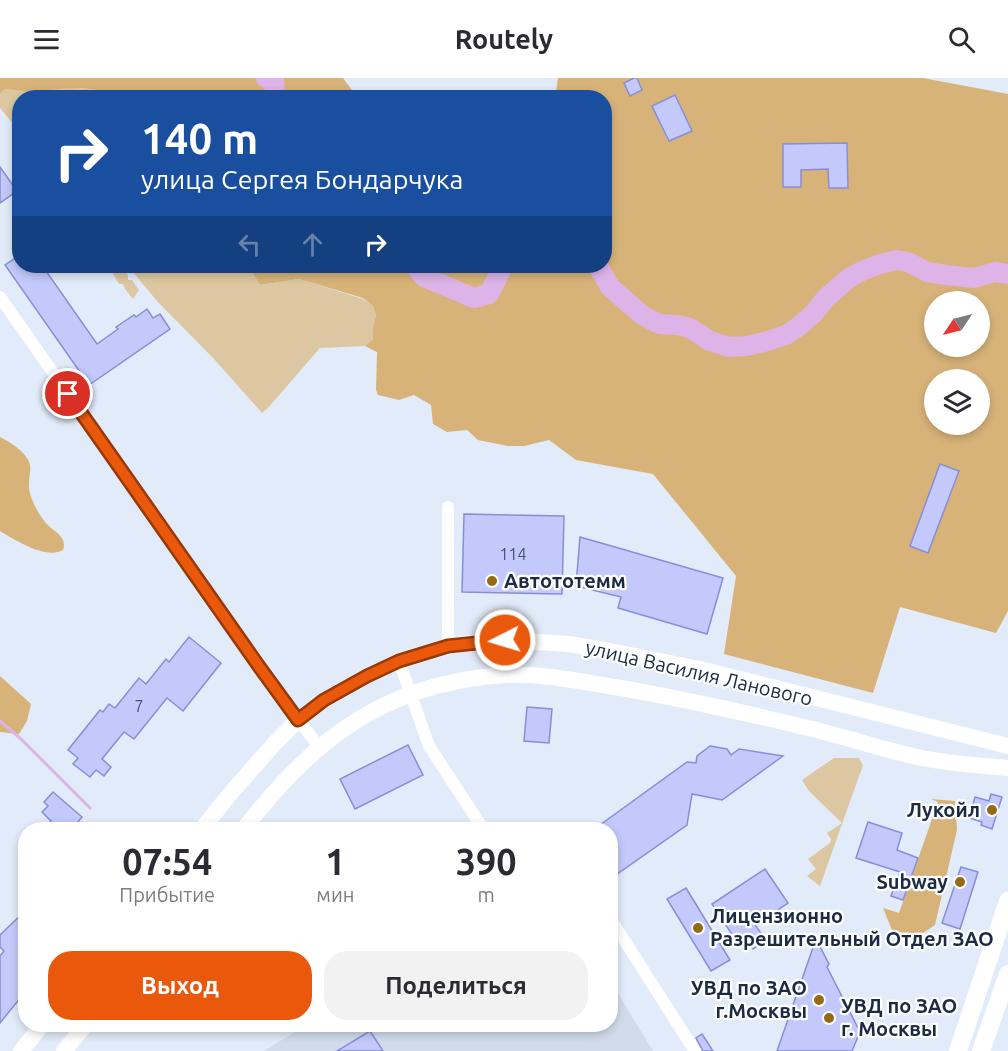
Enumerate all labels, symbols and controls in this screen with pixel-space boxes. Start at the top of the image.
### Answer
icon: menu [30,23,63,56]
icon: search [945,23,978,56]
text: Routely [455,24,553,54]
icon: right [42,114,120,192]
text: 140 m [141,115,258,162]
text: улица Сергея Бондарчука [141,164,463,194]
icon: left [233,228,266,261]
icon: ahead [296,228,329,261]
icon: right [359,228,392,261]
north arrow [924,291,990,357]
map controls [924,291,990,435]
pin [42,368,93,419]
button: layers [924,369,990,435]
icon: arrive [51,377,84,410]
house number: 114 [499,545,527,563]
place label: Автототемм [504,569,626,592]
marker: Автототемм [485,574,499,588]
position arrow [473,608,537,672]
street label: улица Василия Ланового [583,635,815,710]
house number: 7 [134,697,144,715]
place label: Лукойл [907,798,980,821]
marker: Лукойл [985,803,999,817]
text: 07:54 [122,841,212,882]
text: 1 [325,841,346,882]
text: 390 [456,841,517,882]
place label: Subway [876,870,948,893]
marker: Subway [953,875,967,889]
text: Прибытие [119,883,215,906]
text: мин [316,883,354,906]
text: m [478,883,495,906]
place label: Лицензионно Разрешительный Отдел ЗАО [710,904,994,950]
marker: Лицензионно Разрешительный Отдел ЗАО [691,921,705,935]
button: Выход [48,951,312,1020]
button: Поделиться [324,951,588,1020]
place label: УВД по ЗАО г.Москвы [691,976,807,1022]
marker: УВД по ЗАО г.Москвы [812,993,826,1007]
place label: УВД по ЗАО г. Москвы [841,994,957,1040]
marker: УВД по ЗАО г. Москвы [822,1011,836,1025]

